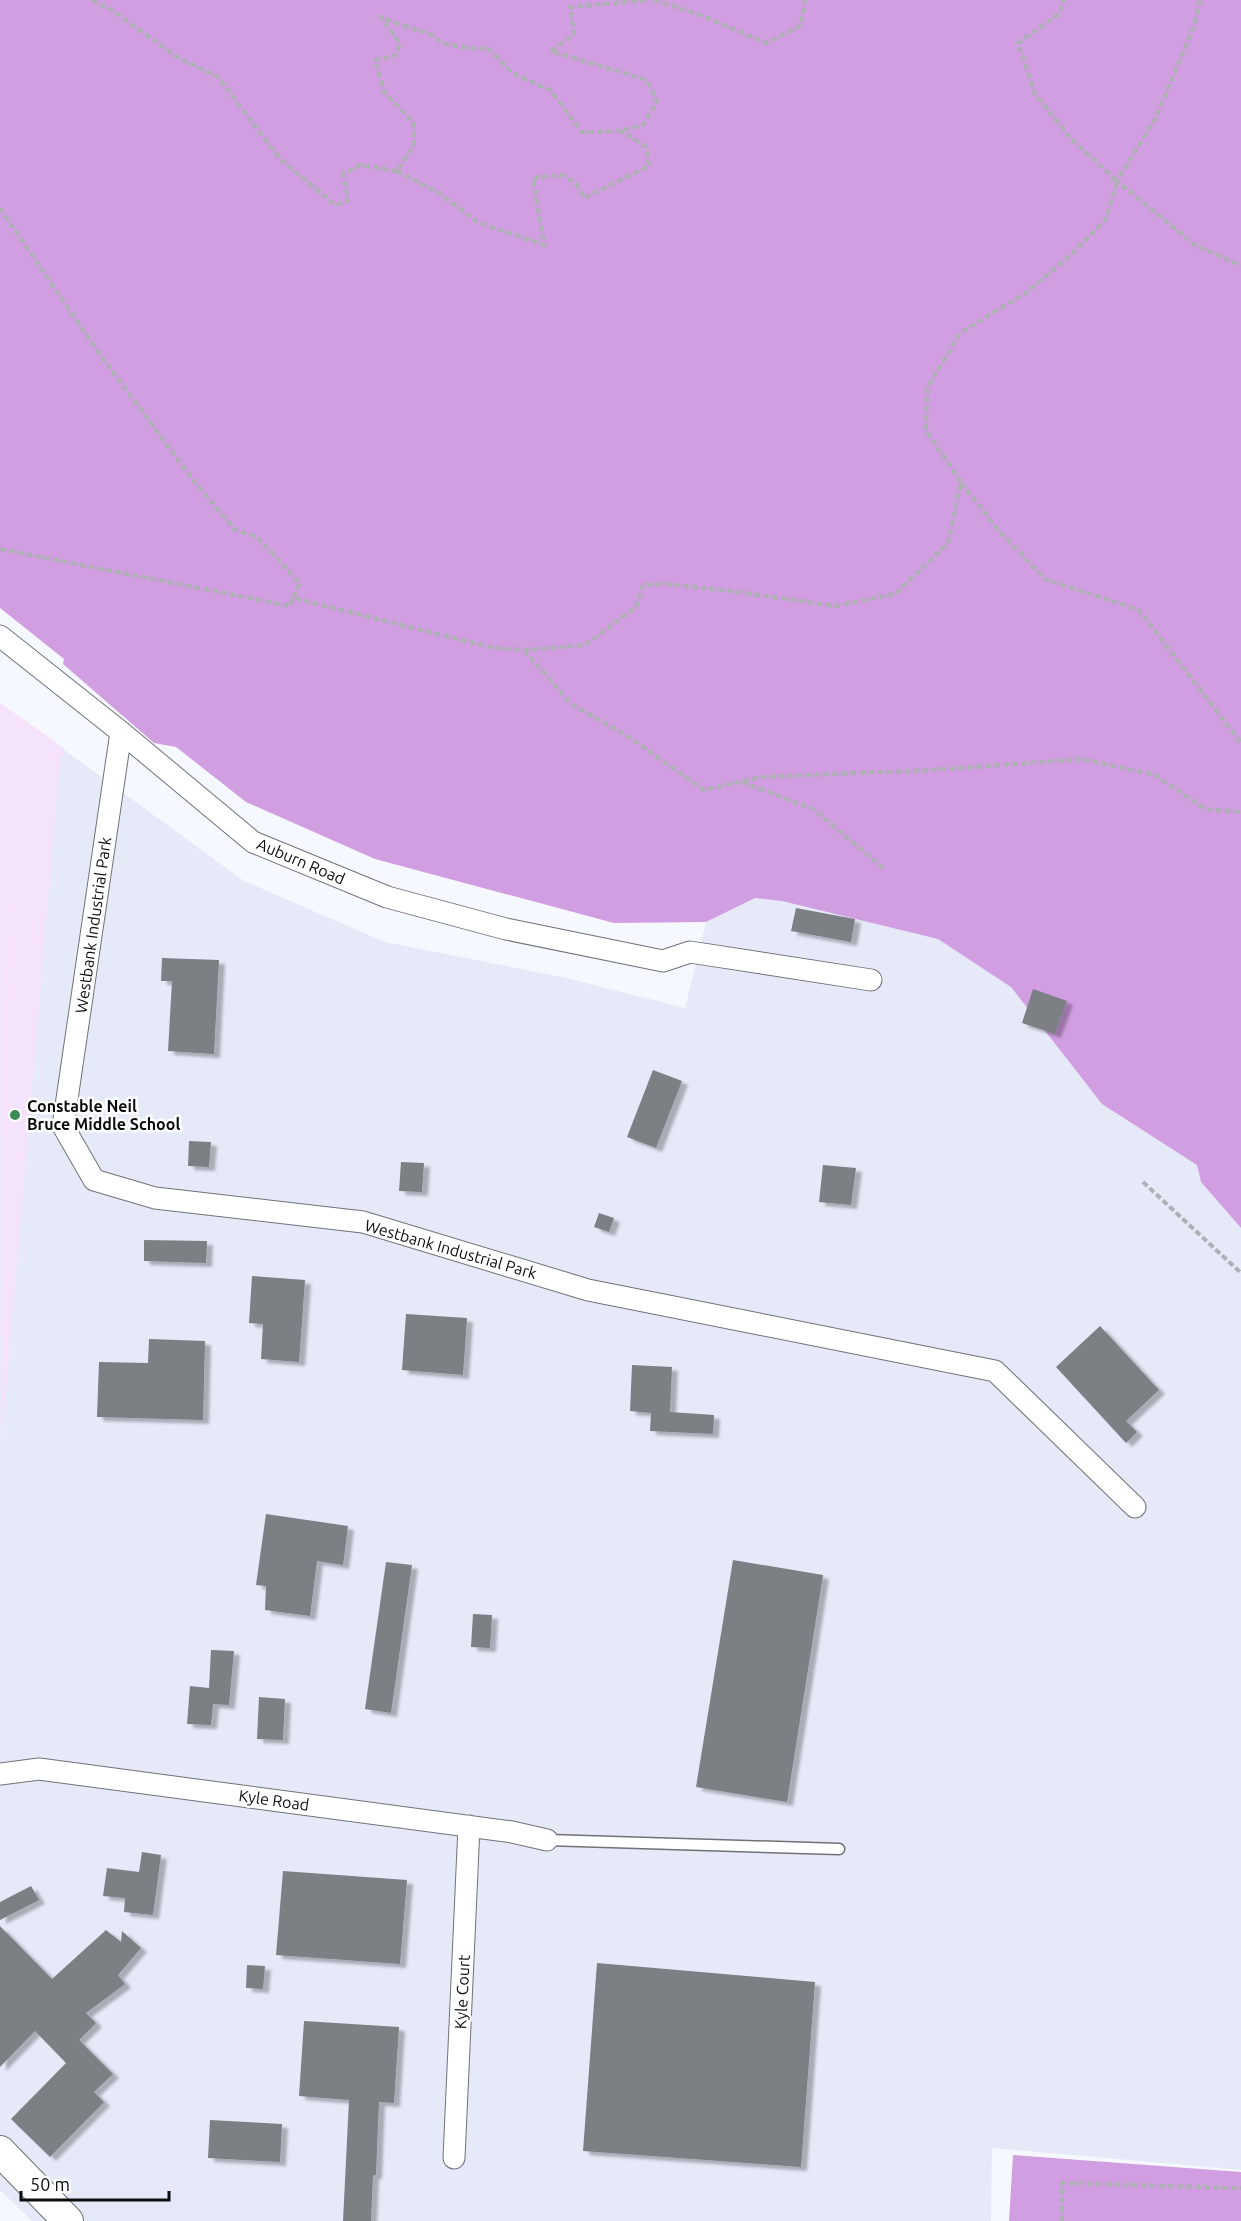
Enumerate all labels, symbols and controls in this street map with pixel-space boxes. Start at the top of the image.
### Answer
street label: Auburn Road [254,834,348,888]
street label: Westbank Industrial Park [72,836,114,1014]
place label: Constable Neil Bruce Middle School [27,1097,180,1133]
marker: Constable Neil Bruce Middle School [8,1108,22,1122]
street label: Westbank Industrial Park [363,1216,539,1282]
street label: Kyle Road [238,1786,310,1814]
street label: Kyle Court [451,1954,473,2030]
scale bar [21,2164,170,2202]
text: 50 m [30,2174,70,2194]

